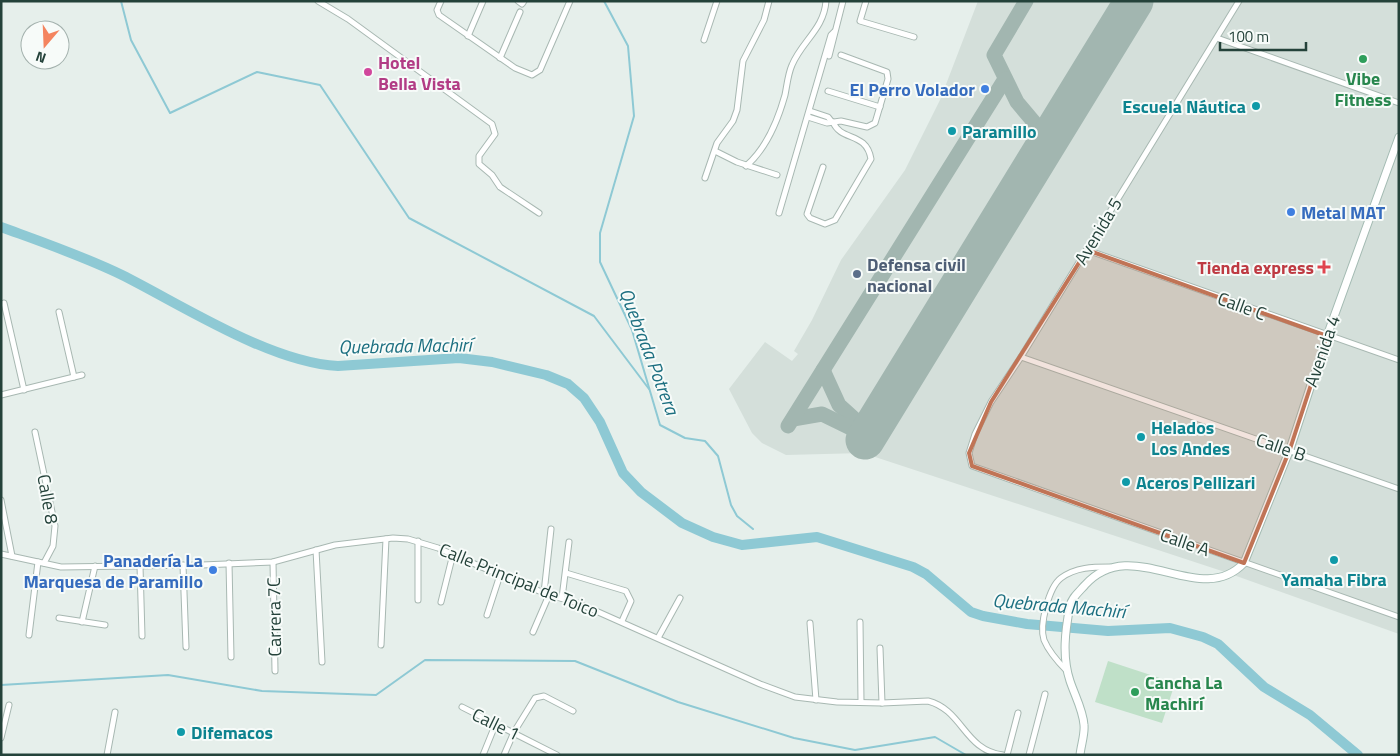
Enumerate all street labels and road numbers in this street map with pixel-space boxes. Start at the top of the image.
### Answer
street label: Avenida 5 [1067,192,1129,270]
street label: Calle C [1214,285,1270,327]
street label: Avenida 4 [1297,312,1347,390]
street label: Calle B [1252,426,1310,468]
street label: Calle 8 [30,472,66,526]
street label: Calle A [1157,521,1214,563]
street label: Calle Principal de Toico [435,536,603,624]
street label: Carrera 7C [260,577,288,657]
street label: Calle 1 [467,701,525,747]

